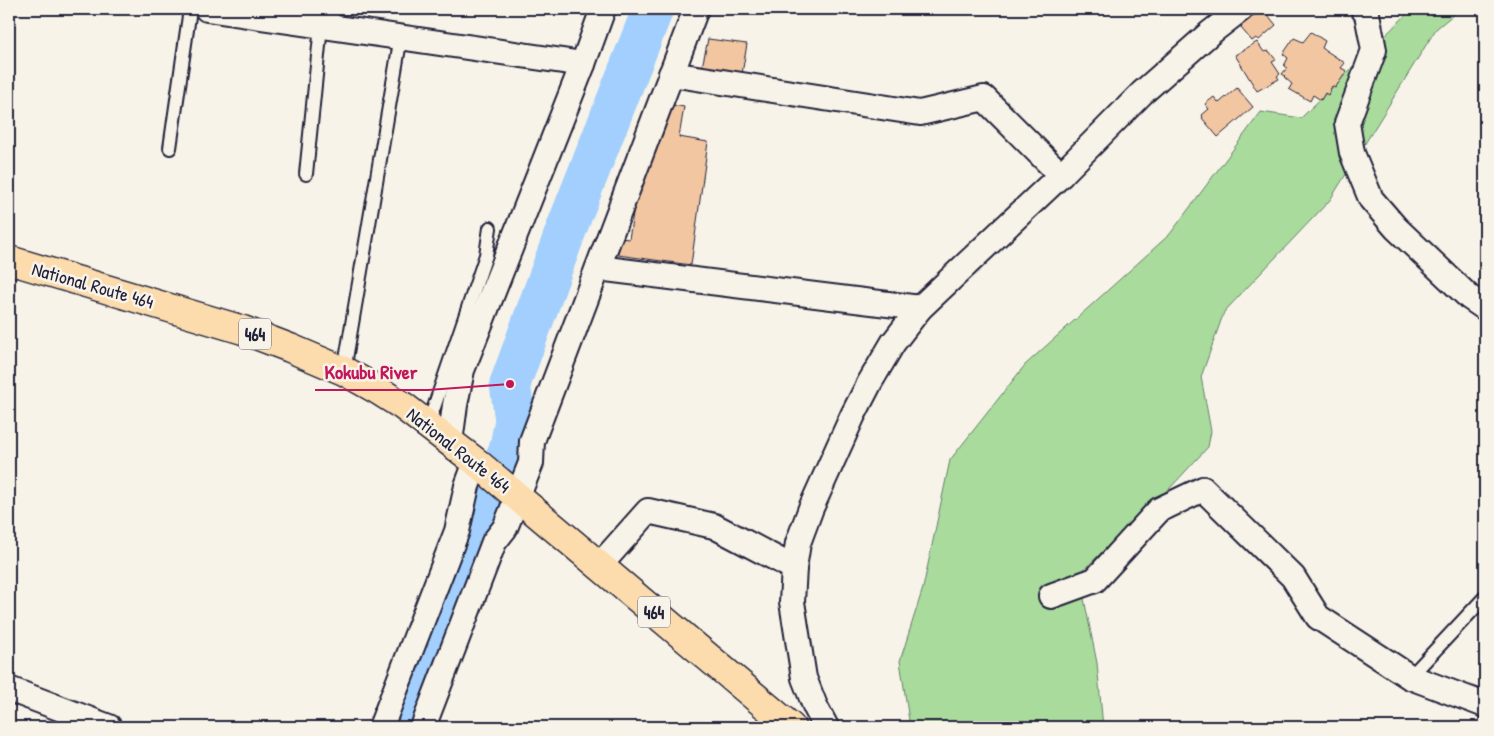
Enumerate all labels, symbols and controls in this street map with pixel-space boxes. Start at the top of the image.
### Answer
street label: National Route 464 [29,255,157,315]
road number: 464 [239,318,271,349]
callout: Kokubu River [315,355,428,390]
text: Kokubu River [325,358,418,385]
street label: National Route 464 [401,401,517,499]
road number: 464 [638,596,670,628]

